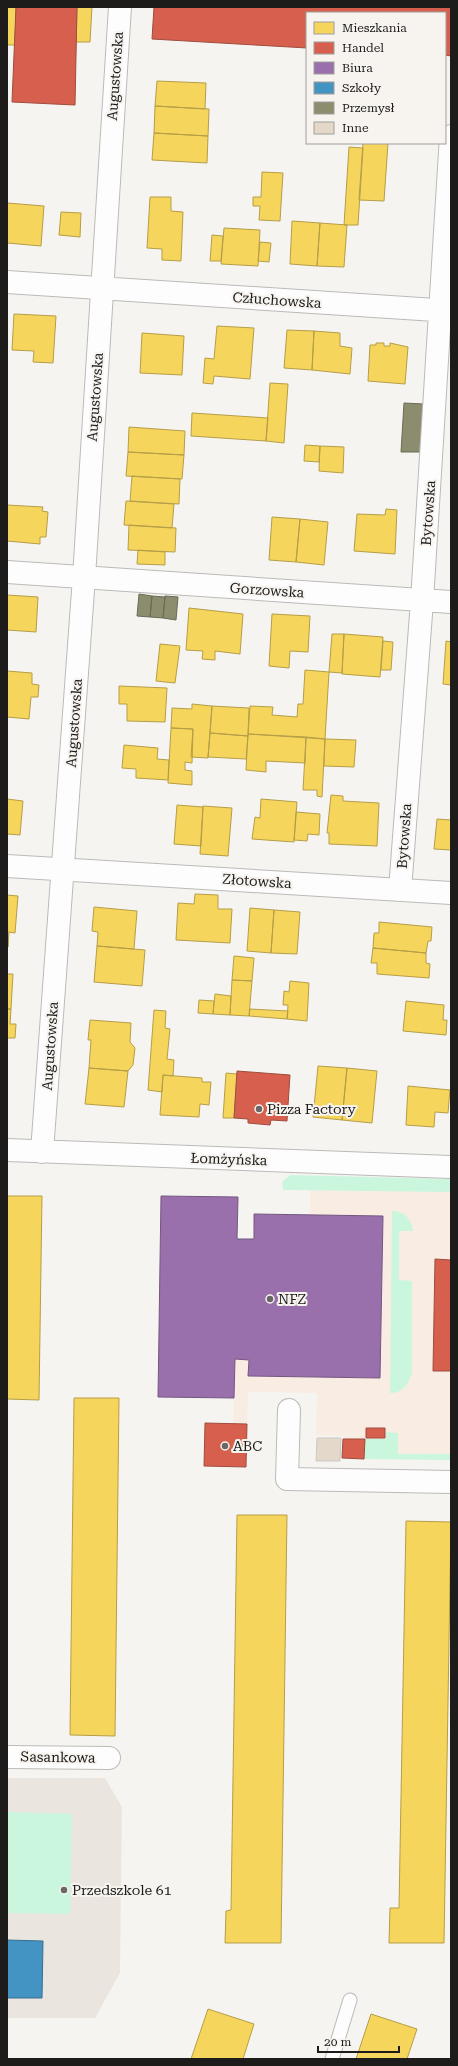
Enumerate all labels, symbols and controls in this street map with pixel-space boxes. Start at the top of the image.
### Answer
legend [306,12,446,144]
text: Mieszkania [342,21,407,35]
street label: Augustowska [104,31,126,121]
text: Handel [342,41,384,55]
text: Biura [342,61,373,75]
text: Szkoły [342,81,382,95]
text: Przemysł [342,101,394,115]
text: Inne [342,121,369,135]
street label: Człuchowska [232,289,322,311]
street label: Augustowska [84,352,106,442]
street label: Bytowska [418,479,438,546]
street label: Gorzowska [229,579,305,601]
street label: Augustowska [63,678,85,768]
street label: Bytowska [394,802,414,869]
street label: Złotowska [222,871,293,891]
street label: Augustowska [39,1001,61,1091]
place label: Pizza Factory [267,1101,357,1117]
marker: Pizza Factory [254,1104,264,1114]
street label: Łomżyńska [190,1150,268,1168]
place label: NFZ [278,1291,306,1307]
marker: NFZ [265,1294,275,1304]
place label: ABC [233,1438,262,1454]
marker: ABC [220,1441,230,1451]
street label: Sasankowa [20,1748,96,1766]
place label: Przedszkole 61 [72,1882,172,1898]
marker: Przedszkole 61 [59,1885,69,1895]
scale bar [318,2028,399,2054]
text: 20 m [324,2035,351,2049]

